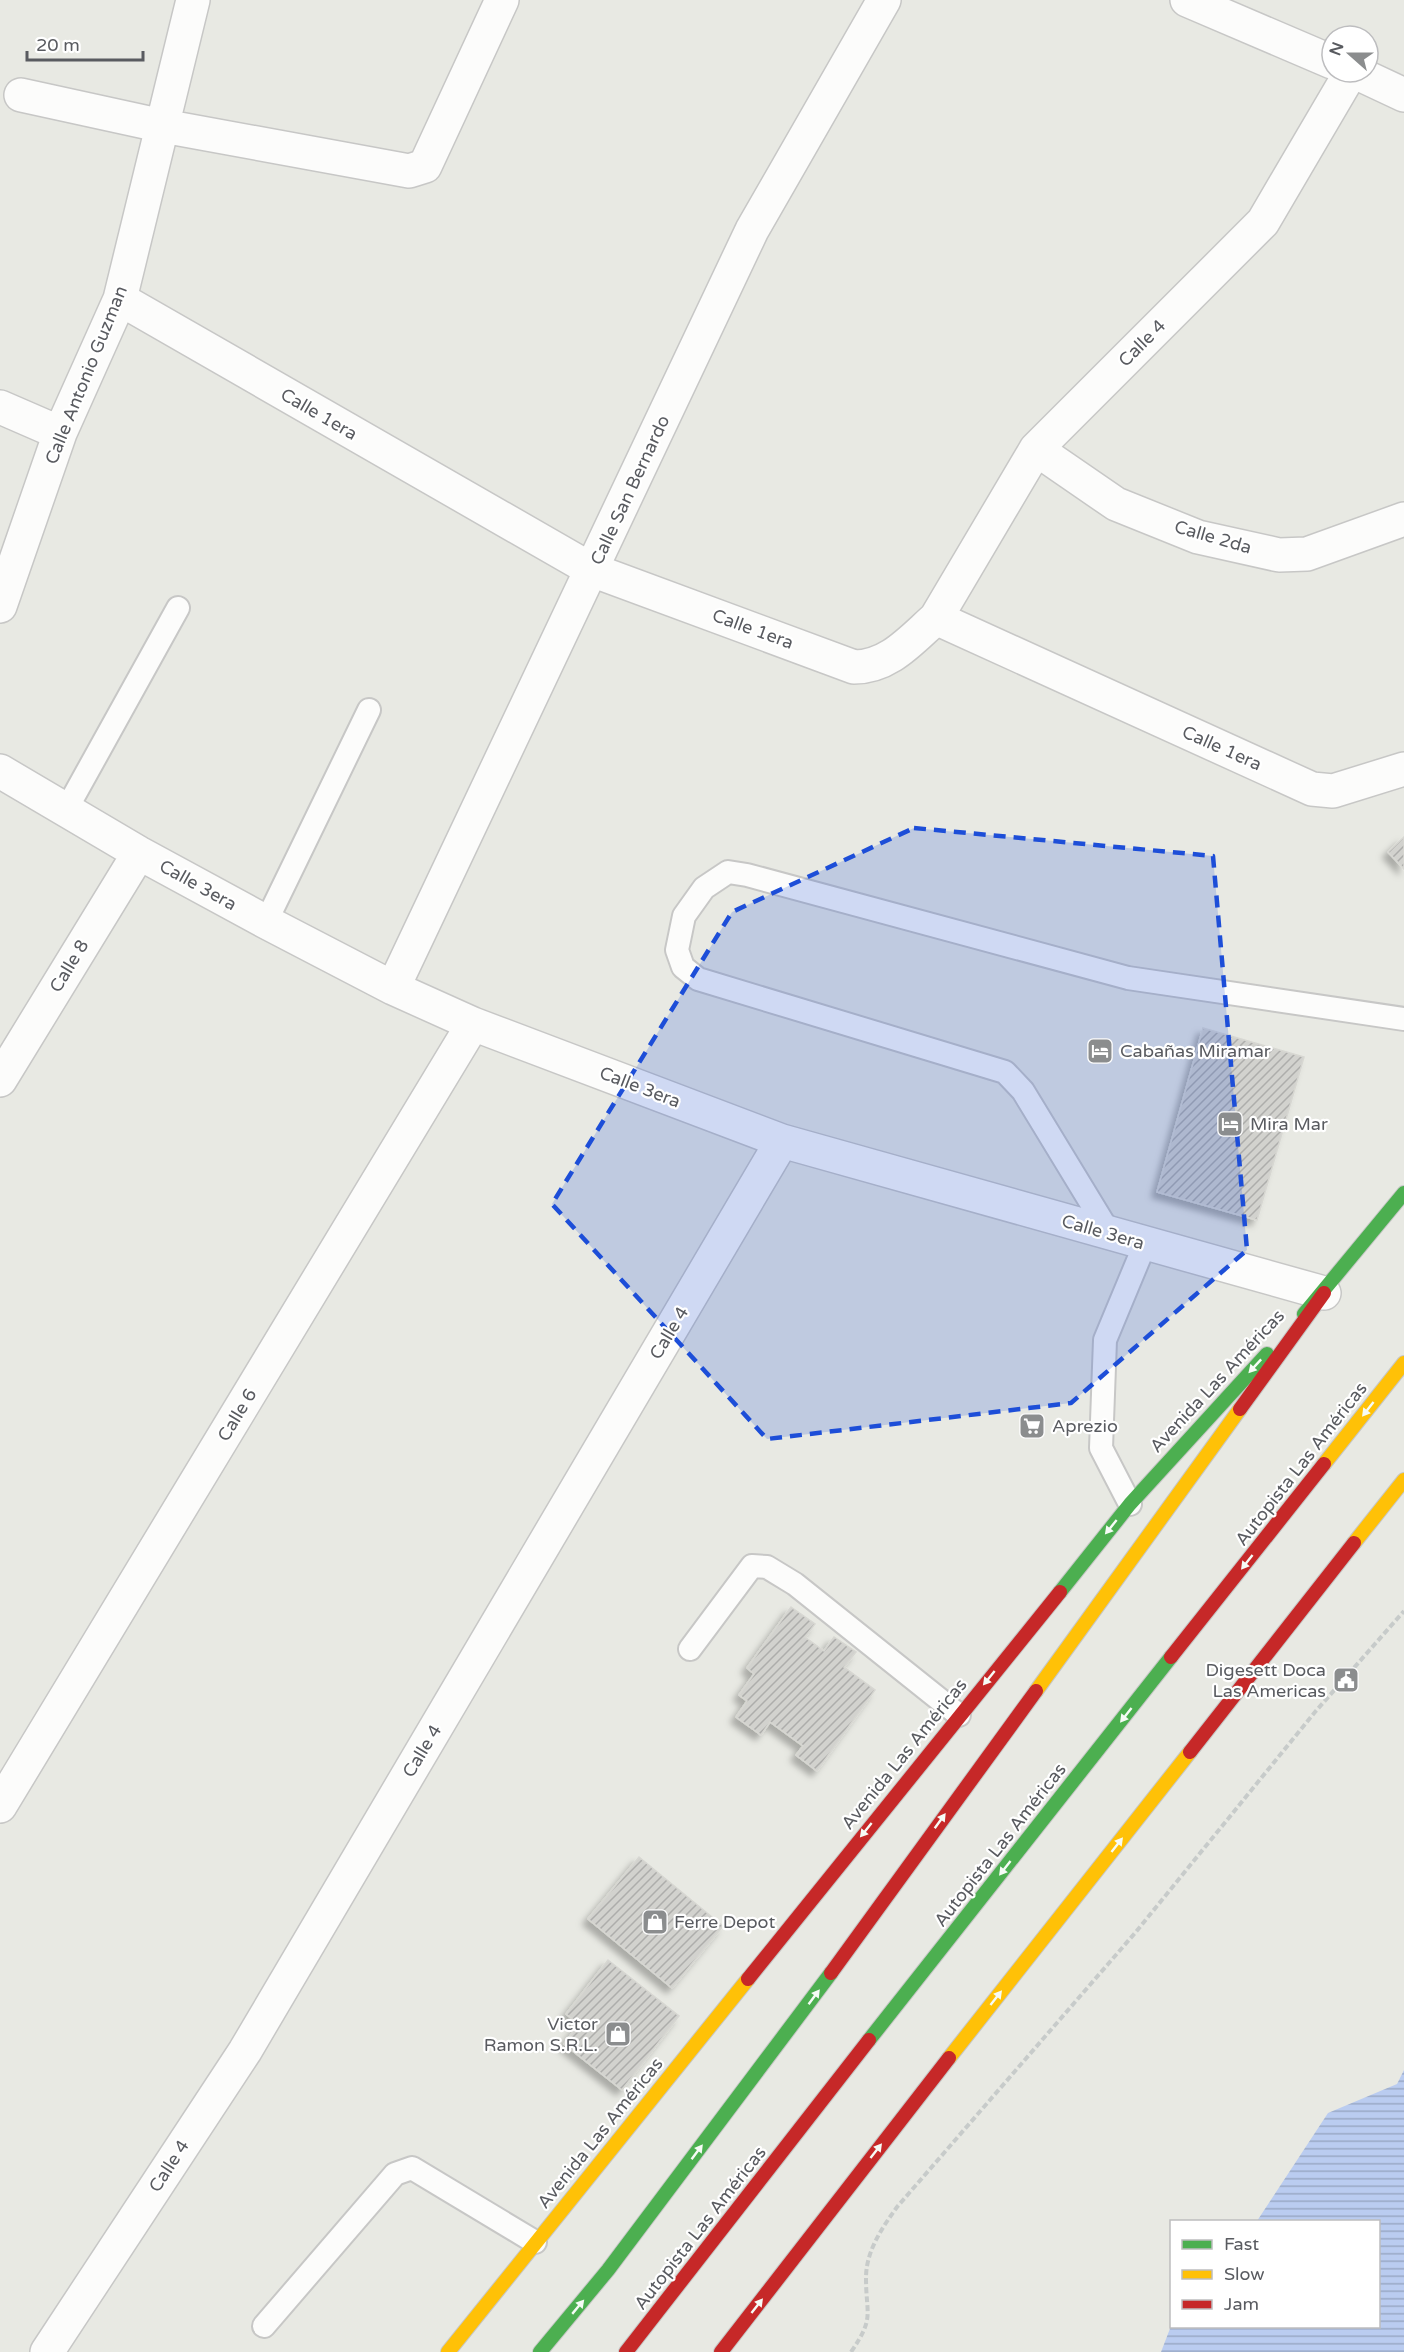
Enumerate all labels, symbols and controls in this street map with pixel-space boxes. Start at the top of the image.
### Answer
scale bar [27,24,142,62]
north arrow [1320,24,1380,84]
text: 20 m [36,34,80,56]
text: N [1325,39,1349,59]
street label: Calle Antonio Guzman [40,283,132,467]
street label: Calle 4 [1114,315,1170,371]
street label: Calle 1era [277,383,361,445]
street label: Calle San Bernardo [586,412,674,568]
street label: Calle 2da [1172,516,1254,558]
street label: Calle 1era [709,604,797,654]
street label: Calle 1era [1179,721,1265,775]
street label: Calle 3era [156,855,240,915]
street label: Calle 8 [45,936,93,996]
hotel icon: Cabañas Miramar [1085,1036,1115,1066]
place label: Cabañas Miramar [1120,1040,1271,1062]
street label: Calle 3era [596,1062,684,1112]
hotel icon: Mira Mar [1215,1109,1245,1139]
place label: Mira Mar [1250,1113,1328,1135]
street label: Calle 3era [1059,1210,1147,1254]
street label: Calle 4 [645,1303,693,1363]
street label: Avenida Las Américas [1145,1305,1289,1457]
one-way arrow [1248,1358,1262,1373]
street label: Autopista Las Américas [1230,1378,1372,1550]
street label: Calle 6 [213,1385,261,1445]
one-way arrow [1362,1401,1374,1416]
supermarket icon: Aprezio [1017,1411,1047,1441]
place label: Aprezio [1052,1415,1118,1437]
one-way arrow [1105,1519,1118,1535]
one-way arrow [1241,1554,1254,1570]
place label: Digesett Doca Las Americas [1206,1659,1326,1702]
public building icon: Digesett Doca Las Americas [1331,1665,1361,1695]
one-way arrow [983,1671,995,1686]
street label: Avenida Las Américas [836,1674,972,1834]
one-way arrow [1121,1707,1133,1722]
street label: Calle 4 [398,1721,446,1781]
street label: Autopista Las Américas [929,1759,1071,1931]
one-way arrow [934,1814,946,1830]
one-way arrow [859,1822,872,1838]
one-way arrow [1110,1837,1122,1852]
one-way arrow [1000,1860,1012,1875]
shop icon: Ferre Depot [640,1907,670,1937]
place label: Ferre Depot [674,1911,775,1933]
one-way arrow [808,1989,820,2005]
one-way arrow [990,1990,1003,2006]
place label: Victor Ramon S.R.L. [484,2013,598,2056]
shop icon: Victor Ramon S.R.L. [603,2019,633,2049]
street label: Avenida Las Américas [532,2053,668,2213]
street label: Calle 4 [144,2136,194,2196]
street label: Autopista Las Américas [629,2142,771,2314]
one-way arrow [869,2143,882,2159]
one-way arrow [690,2145,702,2160]
legend [1170,2220,1380,2328]
text: Fast [1224,2233,1259,2255]
text: Slow [1224,2263,1265,2285]
text: Jam [1224,2293,1259,2315]
one-way arrow [750,2298,762,2313]
one-way arrow [571,2299,584,2315]

